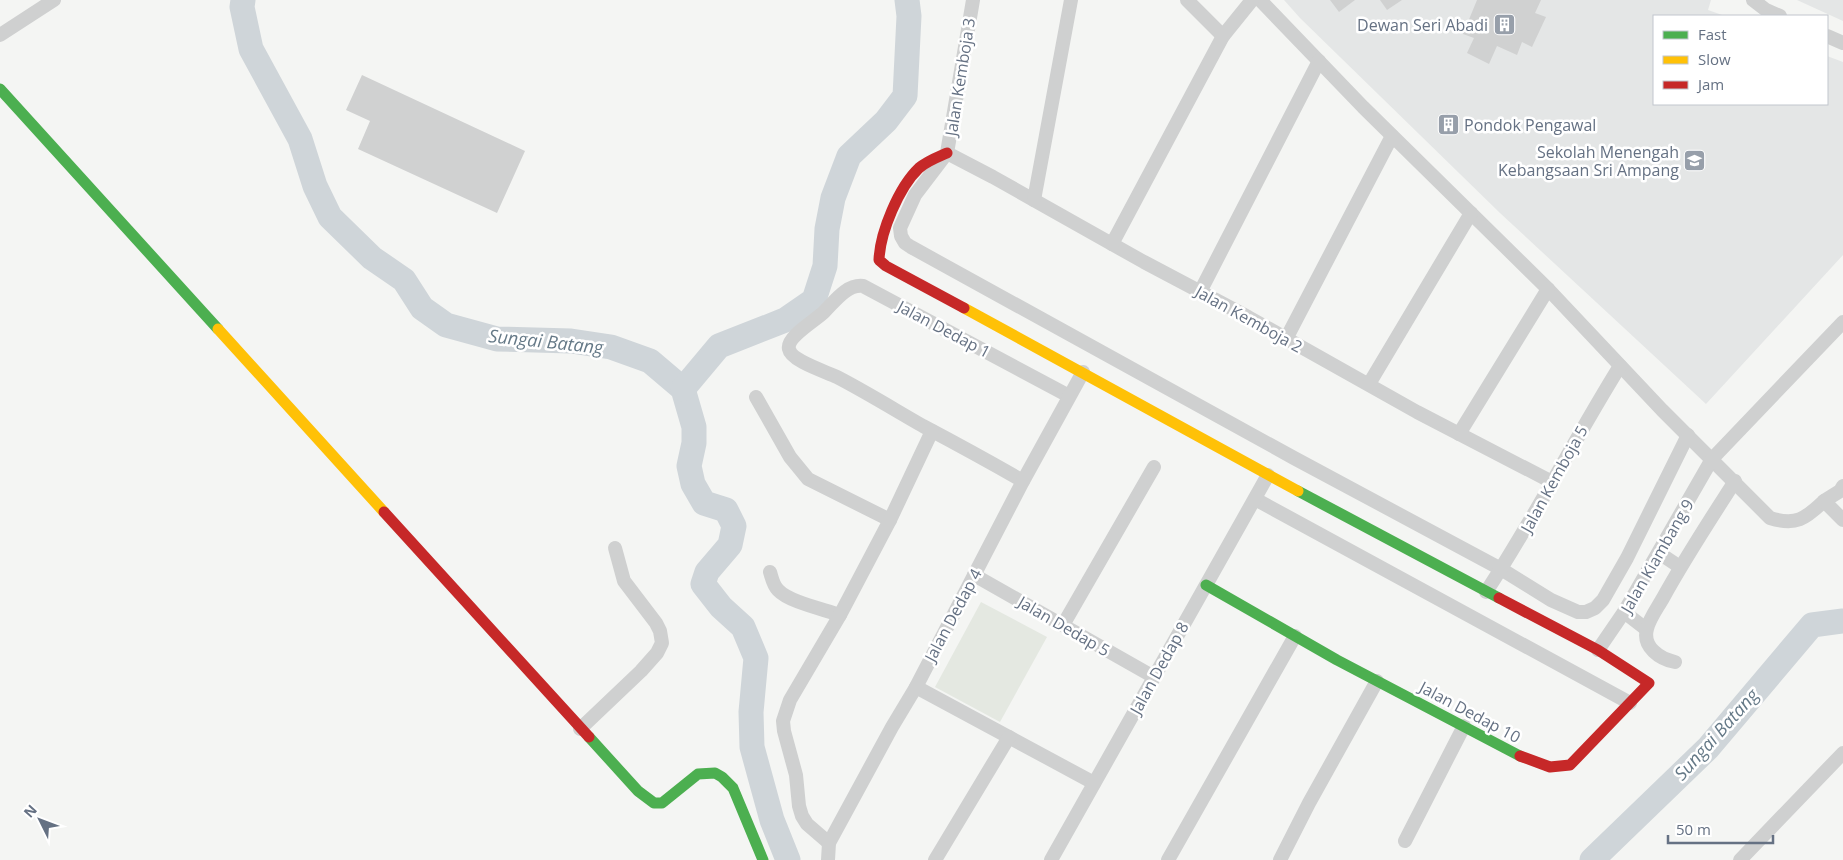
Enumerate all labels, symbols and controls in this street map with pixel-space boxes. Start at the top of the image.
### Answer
building icon: Dewan Seri Abadi [1492,13,1516,37]
place label: Dewan Seri Abadi [1357,14,1488,36]
legend [1653,15,1828,105]
street label: Jalan Kemboja 3 [939,16,980,140]
text: Fast [1698,24,1727,44]
text: Slow [1698,49,1731,69]
text: Jam [1696,74,1724,94]
building icon: Pondok Pengawal [1436,113,1460,137]
place label: Pondok Pengawal [1464,114,1596,136]
place label: Sekolah Menengah Kebangsaan Sri Ampang [1498,141,1679,181]
school or university icon: Sekolah Menengah Kebangsaan Sri Ampang [1683,149,1707,173]
street label: Jalan Kemboja 2 [1190,279,1307,358]
street label: Jalan Dedap 1 [892,294,994,363]
water label: Sungai Batang [487,323,605,359]
street label: Jalan Kemboja 5 [1514,421,1593,538]
street label: Jalan Kiambang 9 [1614,495,1699,619]
street label: Jalan Dedap 4 [918,565,987,667]
street label: Jalan Dedap 5 [1012,590,1114,661]
street label: Jalan Dedap 8 [1124,618,1193,720]
street label: Jalan Dedap 10 [1414,675,1524,748]
water label: Sungai Batang [1668,683,1764,785]
north arrow [15,795,65,845]
text: N [19,800,41,822]
scale bar [1668,812,1773,844]
text: 50 m [1676,819,1711,839]

